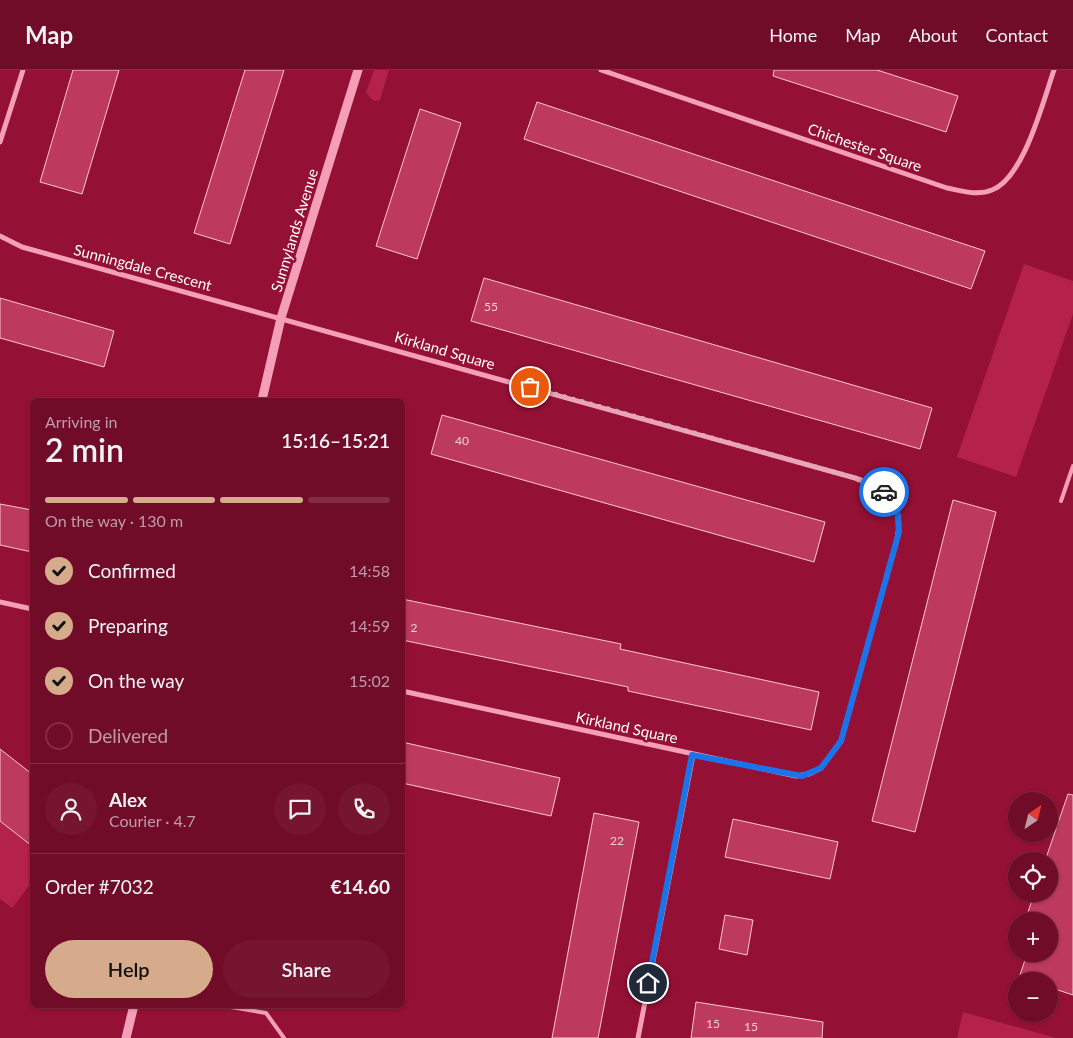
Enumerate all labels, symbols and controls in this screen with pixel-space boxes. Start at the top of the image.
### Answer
text: Map [25,20,73,49]
text: Home [769,24,817,46]
text: Map [845,24,881,46]
text: About [909,24,958,46]
text: Contact [986,24,1048,46]
street label: Chichester Square [806,119,925,175]
street label: Sunnylands Avenue [267,166,321,294]
street label: Sunningdale Crescent [72,240,215,294]
house number: 55 [484,299,498,314]
street label: Kirkland Square [393,327,497,373]
pin [509,366,551,408]
icon: bag [516,373,544,401]
text: Arriving in [45,412,118,431]
text: 15:16–15:21 [281,429,390,452]
text: 2 min [45,430,124,469]
house number: 40 [455,433,469,448]
courier [859,467,909,517]
icon: car [870,478,898,506]
text: On the way · 130 m [45,511,183,530]
icon: check [45,557,73,585]
text: Confirmed [88,559,176,582]
text: 14:58 [349,561,390,580]
icon: check [45,612,73,640]
text: Preparing [88,614,168,637]
text: 14:59 [349,616,390,635]
house number: 2 [411,620,418,635]
icon: check [45,667,73,695]
text: On the way [88,669,184,692]
text: 15:02 [349,671,390,690]
street label: Kirkland Square [574,707,680,747]
text: Delivered [88,724,168,747]
button: person [45,783,97,835]
button: chat [274,783,326,835]
button: phone [338,783,390,835]
text: Alex [109,788,147,811]
north arrow [1008,792,1058,842]
map controls [1008,792,1058,1022]
text: Courier · 4.7 [109,811,196,830]
house number: 22 [610,833,624,848]
button: locate [1008,852,1058,902]
text: Order #7032 [45,875,154,898]
text: €14.60 [330,875,390,898]
button: + [1008,912,1058,962]
button: Help [45,940,213,998]
button: Share [223,940,390,998]
pin [627,962,669,1004]
icon: home [634,969,662,997]
button: − [1008,972,1058,1022]
house number: 15 [706,1016,720,1031]
house number: 15 [744,1019,758,1034]

